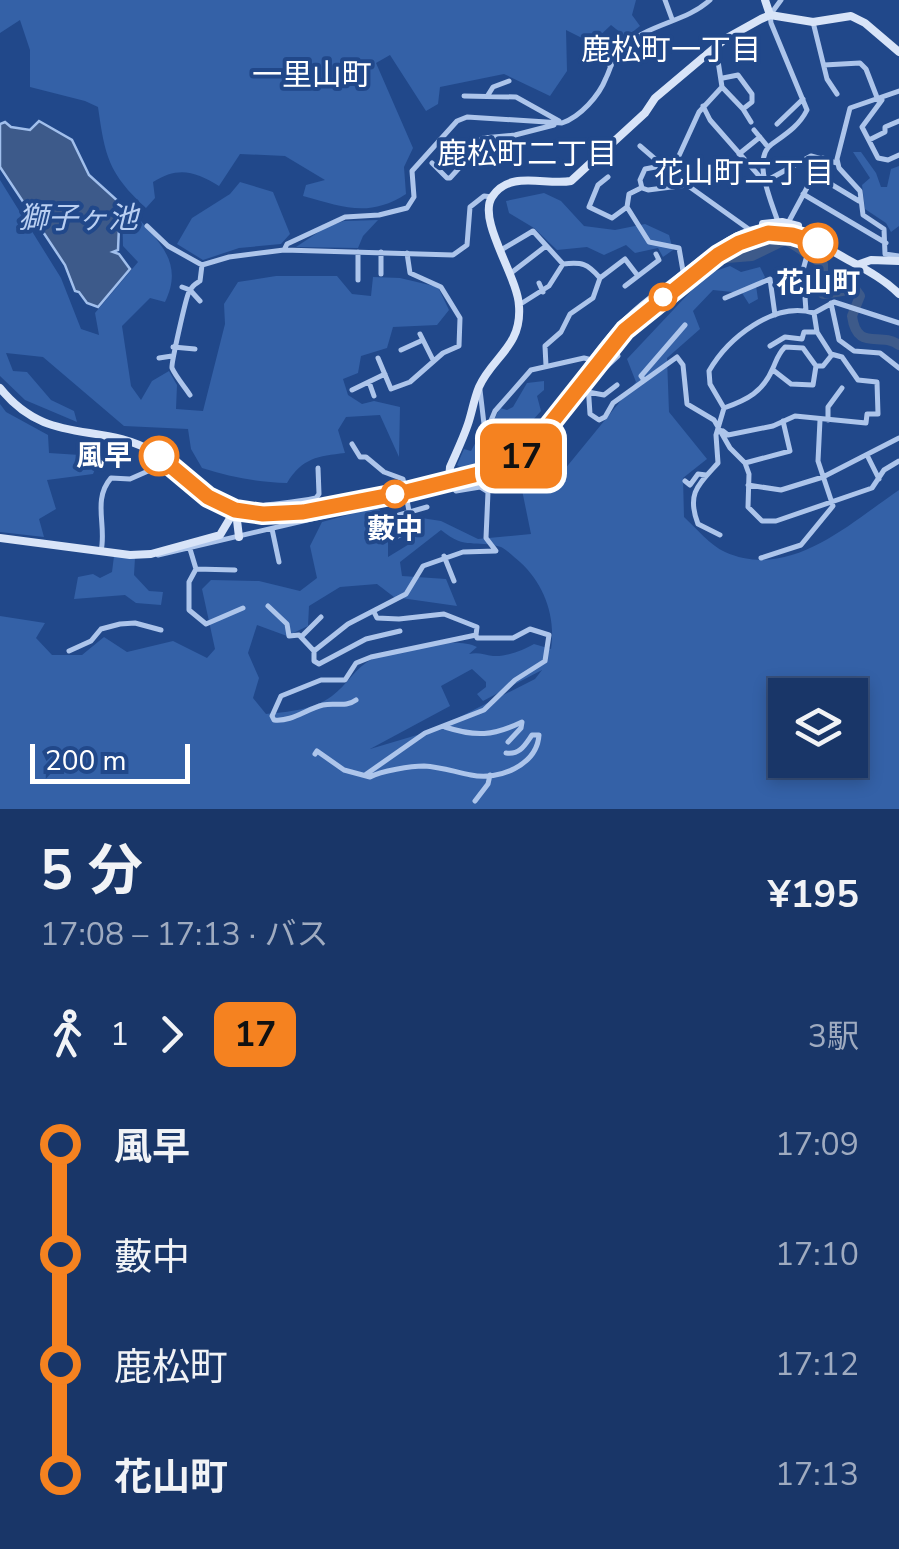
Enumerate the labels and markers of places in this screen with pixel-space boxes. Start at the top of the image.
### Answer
marker: 花山町 [799,224,837,262]
place label: 花山町 [776,264,860,302]
unlabelled marker [650,284,676,310]
place label: 風早 [76,437,132,475]
marker: 風早 [140,437,178,475]
marker: 藪中 [382,481,408,507]
place label: 藪中 [367,510,423,548]

